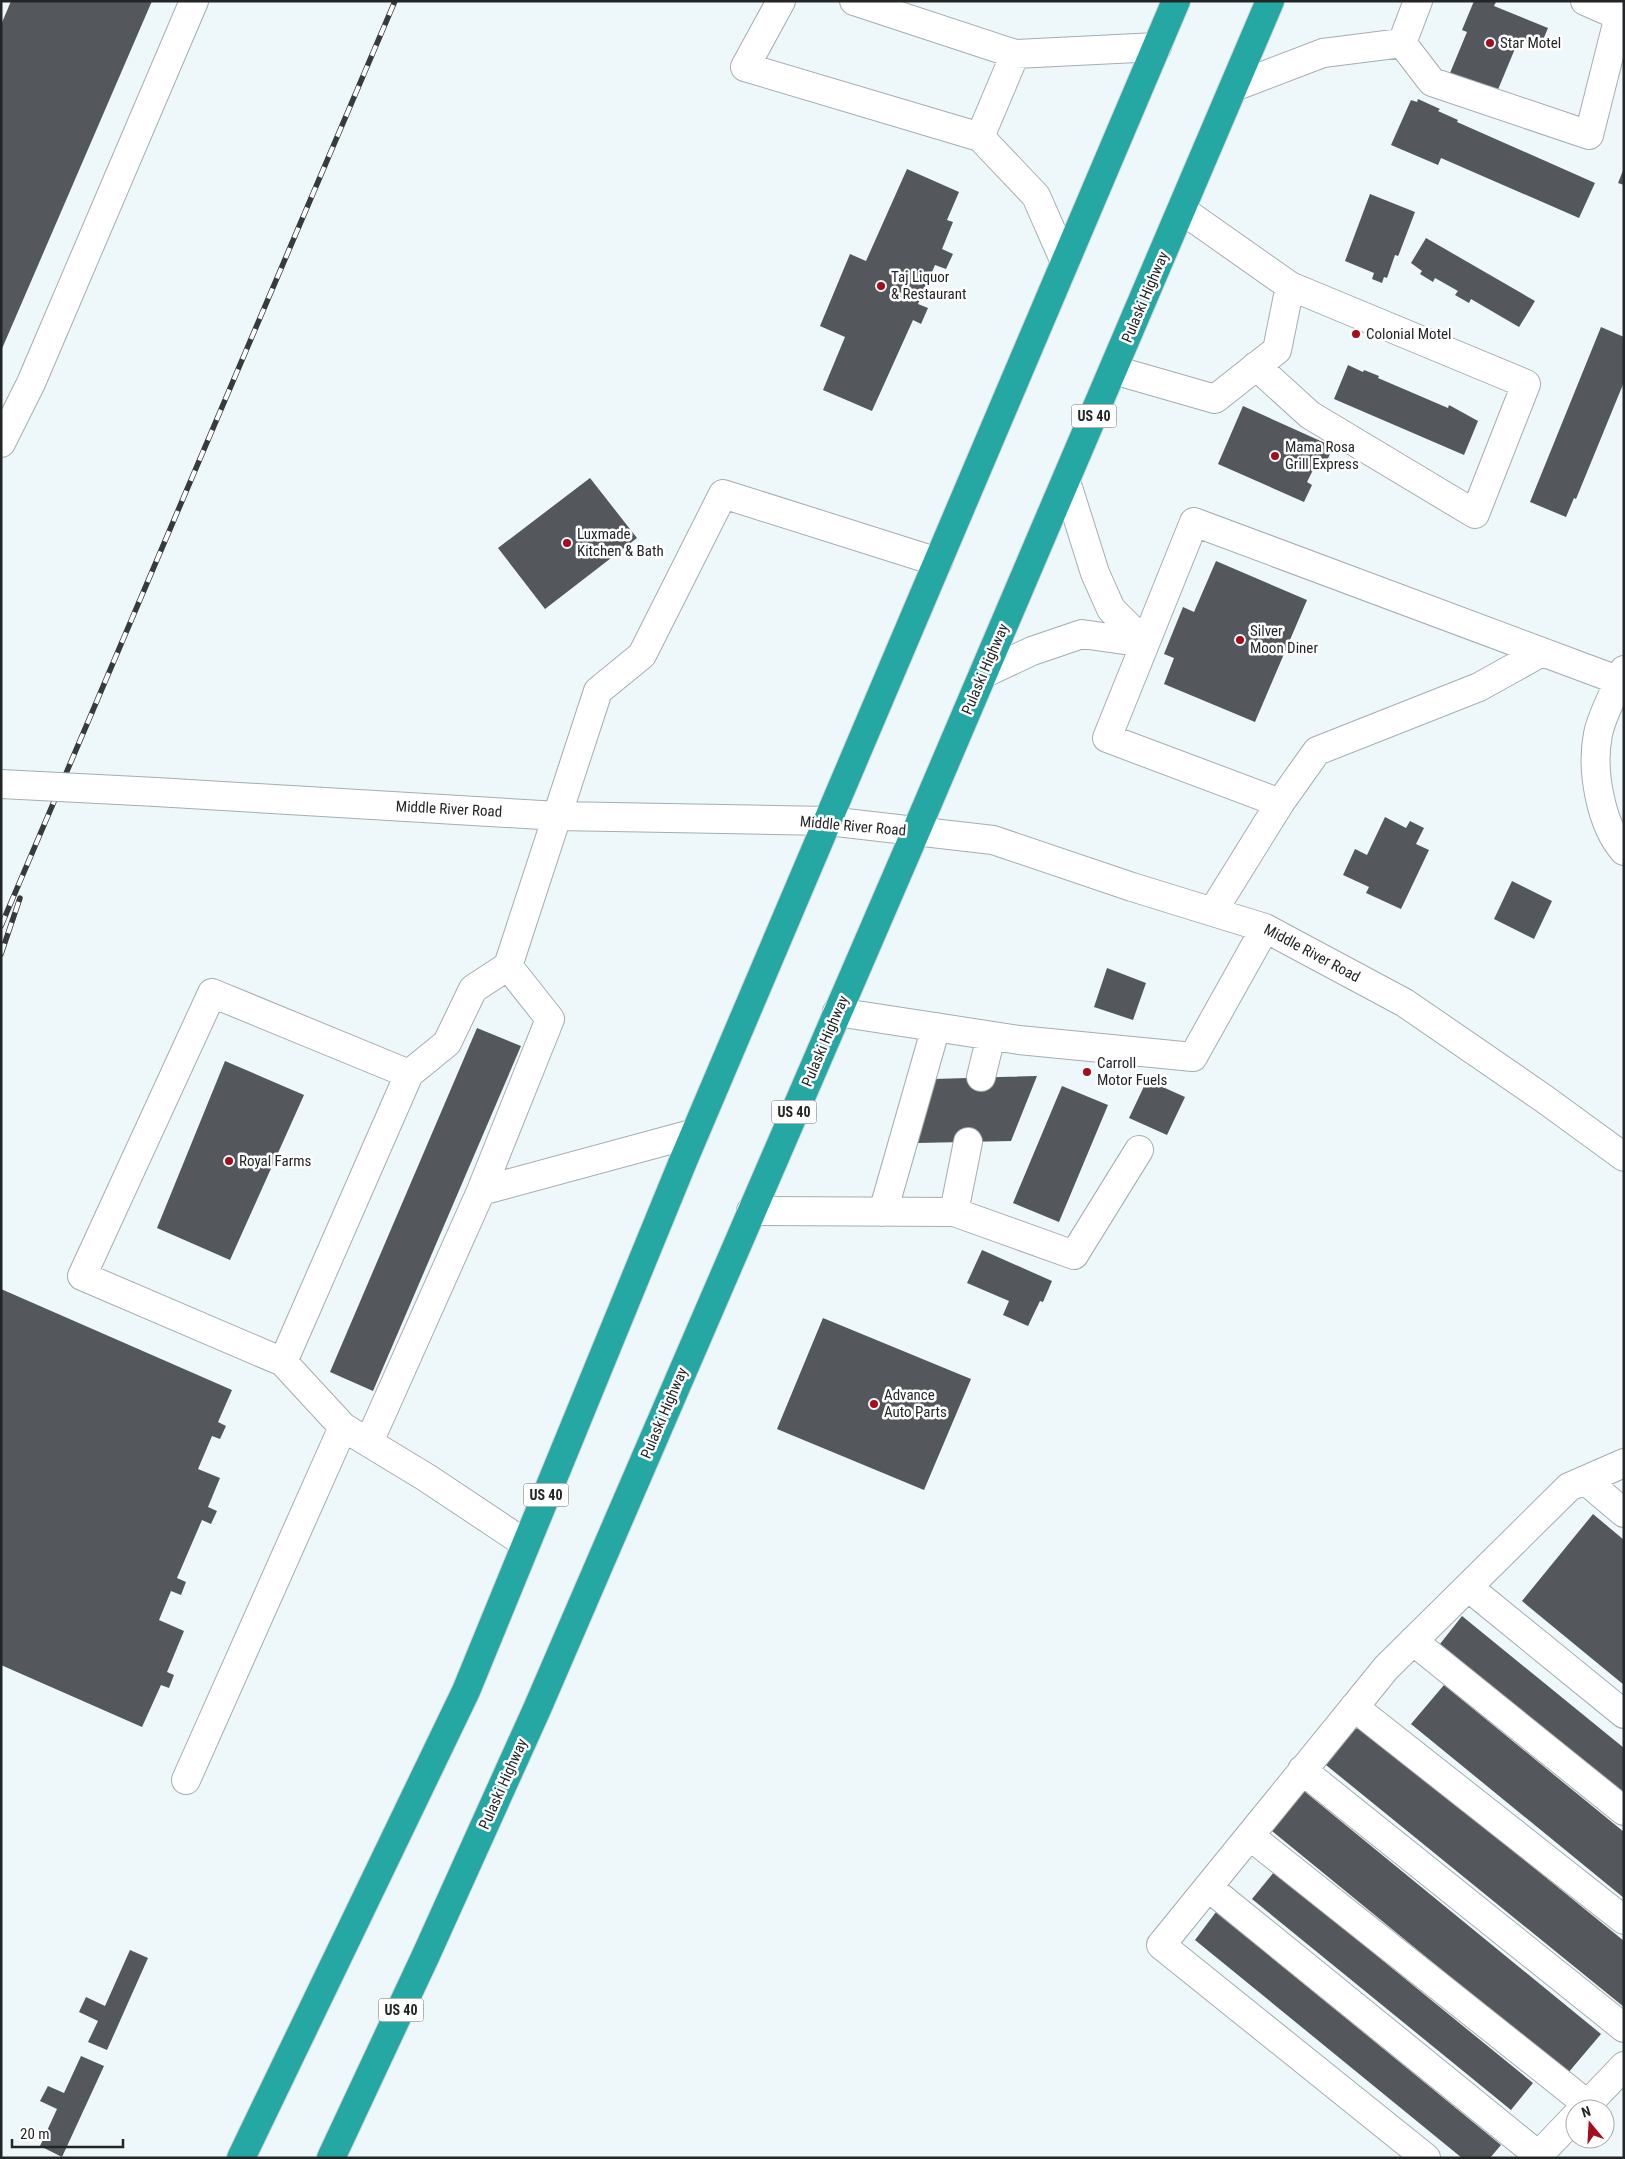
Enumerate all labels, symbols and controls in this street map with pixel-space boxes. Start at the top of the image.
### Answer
place label: Star Motel [1500,34,1561,52]
marker: Star Motel [1484,37,1496,49]
street label: Pulaski Highway [1118,249,1172,345]
place label: Taj Liquor & Restaurant [891,268,966,303]
marker: Taj Liquor & Restaurant [875,280,887,292]
place label: Colonial Motel [1366,325,1452,343]
marker: Colonial Motel [1350,328,1362,340]
road number: US 40 [1072,404,1116,428]
place label: Mama Rosa Grill Express [1285,438,1359,473]
marker: Mama Rosa Grill Express [1269,450,1281,462]
place label: Luxmade Kitchen & Bath [577,525,664,560]
marker: Luxmade Kitchen & Bath [561,537,573,549]
street label: Pulaski Highway [958,621,1012,717]
place label: Silver Moon Diner [1250,622,1318,657]
marker: Silver Moon Diner [1234,634,1246,646]
street label: Middle River Road [395,797,503,821]
street label: Middle River Road [799,812,907,840]
street label: Middle River Road [1261,920,1363,986]
street label: Pulaski Highway [798,993,852,1089]
place label: Carroll Motor Fuels [1097,1054,1167,1089]
marker: Carroll Motor Fuels [1081,1066,1093,1078]
road number: US 40 [772,1100,816,1124]
place label: Royal Farms [239,1152,312,1170]
marker: Royal Farms [223,1155,235,1167]
street label: Pulaski Highway [637,1365,691,1461]
place label: Advance Auto Parts [884,1386,947,1421]
marker: Advance Auto Parts [868,1398,880,1410]
road number: US 40 [524,1484,568,1506]
street label: Pulaski Highway [475,1736,531,1832]
road number: US 40 [378,1998,424,2022]
north arrow [1565,2099,1615,2149]
text: N [1579,2103,1593,2121]
scale bar [12,2116,124,2148]
text: 20 m [20,2125,50,2143]

